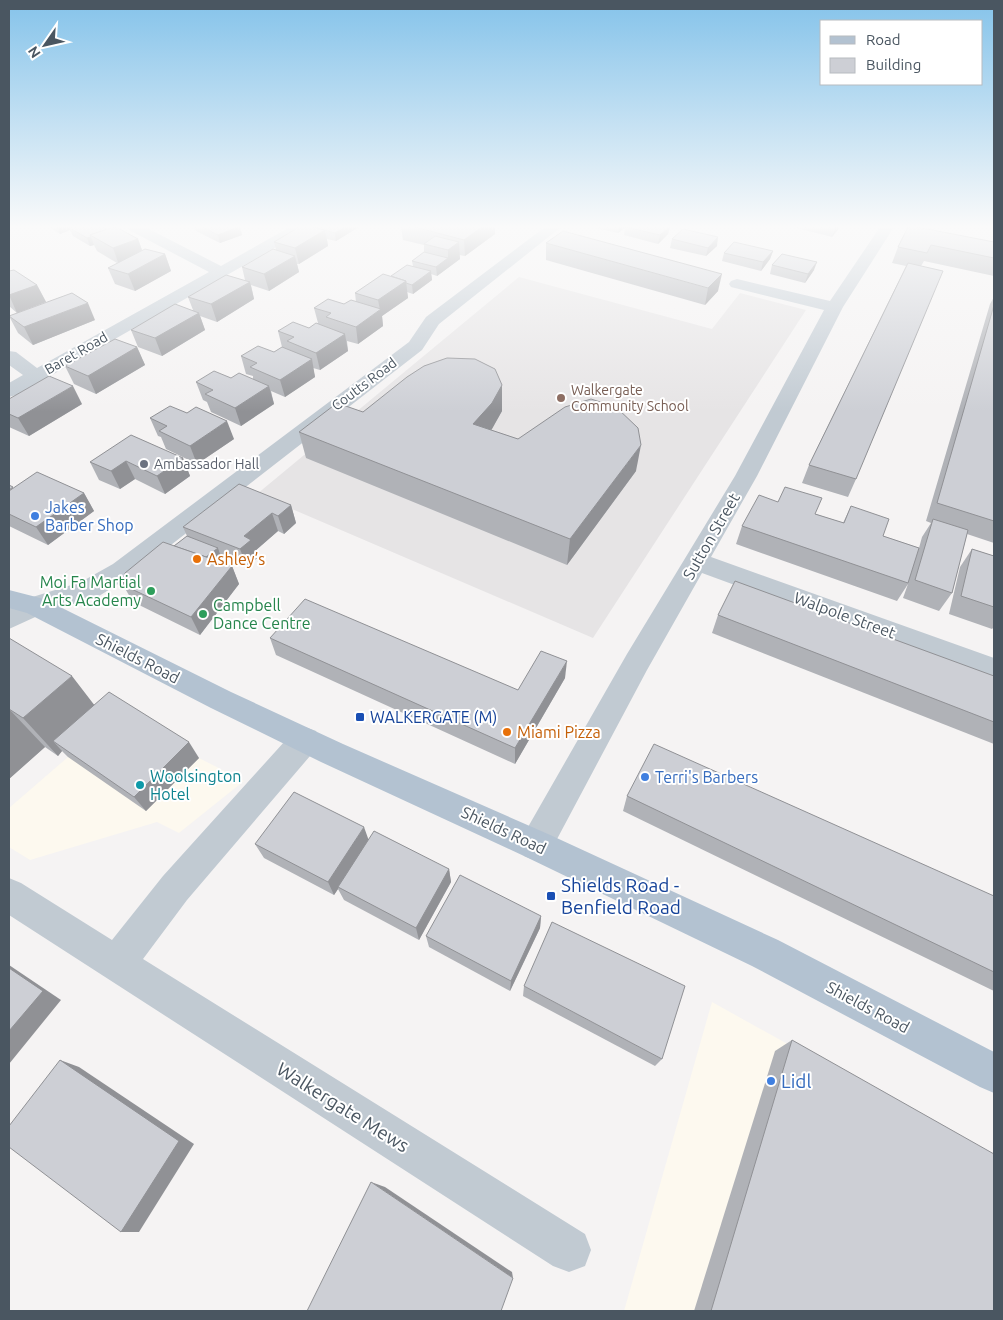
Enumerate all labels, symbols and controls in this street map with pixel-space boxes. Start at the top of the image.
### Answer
north arrow [20,20,70,70]
legend [820,20,983,85]
text: Road [866,31,901,48]
text: N [25,43,44,61]
text: Building [866,56,921,73]
street label: Baret Road [42,329,110,377]
street label: Coutts Road [328,354,400,414]
place label: Walkergate Community School [571,382,689,414]
marker: Walkergate Community School [555,392,567,404]
place label: Ambassador Hall [154,456,259,472]
marker: Ambassador Hall [138,458,150,470]
street label: Sutton Street [679,489,743,582]
place label: Jakes Barber Shop [45,498,134,534]
marker: Jakes Barber Shop [29,510,41,522]
place label: Ashley’s [207,550,265,568]
marker: Ashley’s [191,553,203,565]
place label: Moi Fa Martial Arts Academy [40,573,141,609]
marker: Moi Fa Martial Arts Academy [145,585,157,597]
street label: Walpole Street [792,588,899,642]
place label: Campbell Dance Centre [213,596,310,632]
marker: Campbell Dance Centre [197,608,209,620]
street label: Shields Road [93,629,183,687]
place label: WALKERGATE (M) [370,708,497,727]
marker: WALKERGATE (M) [354,711,366,723]
place label: Miami Pizza [517,723,601,741]
marker: Miami Pizza [501,726,513,738]
place label: Woolsington Hotel [150,767,241,803]
place label: Terri's Barbers [655,768,758,786]
marker: Terri's Barbers [639,771,651,783]
marker: Woolsington Hotel [134,779,146,791]
street label: Shields Road [459,803,549,857]
place label: Shields Road - Benfield Road [561,874,681,918]
marker: Shields Road - Benfield Road [545,890,557,902]
street label: Shields Road [823,978,913,1036]
street label: Walkergate Mews [273,1057,413,1157]
place label: Lidl [781,1070,811,1092]
marker: Lidl [765,1075,777,1087]

